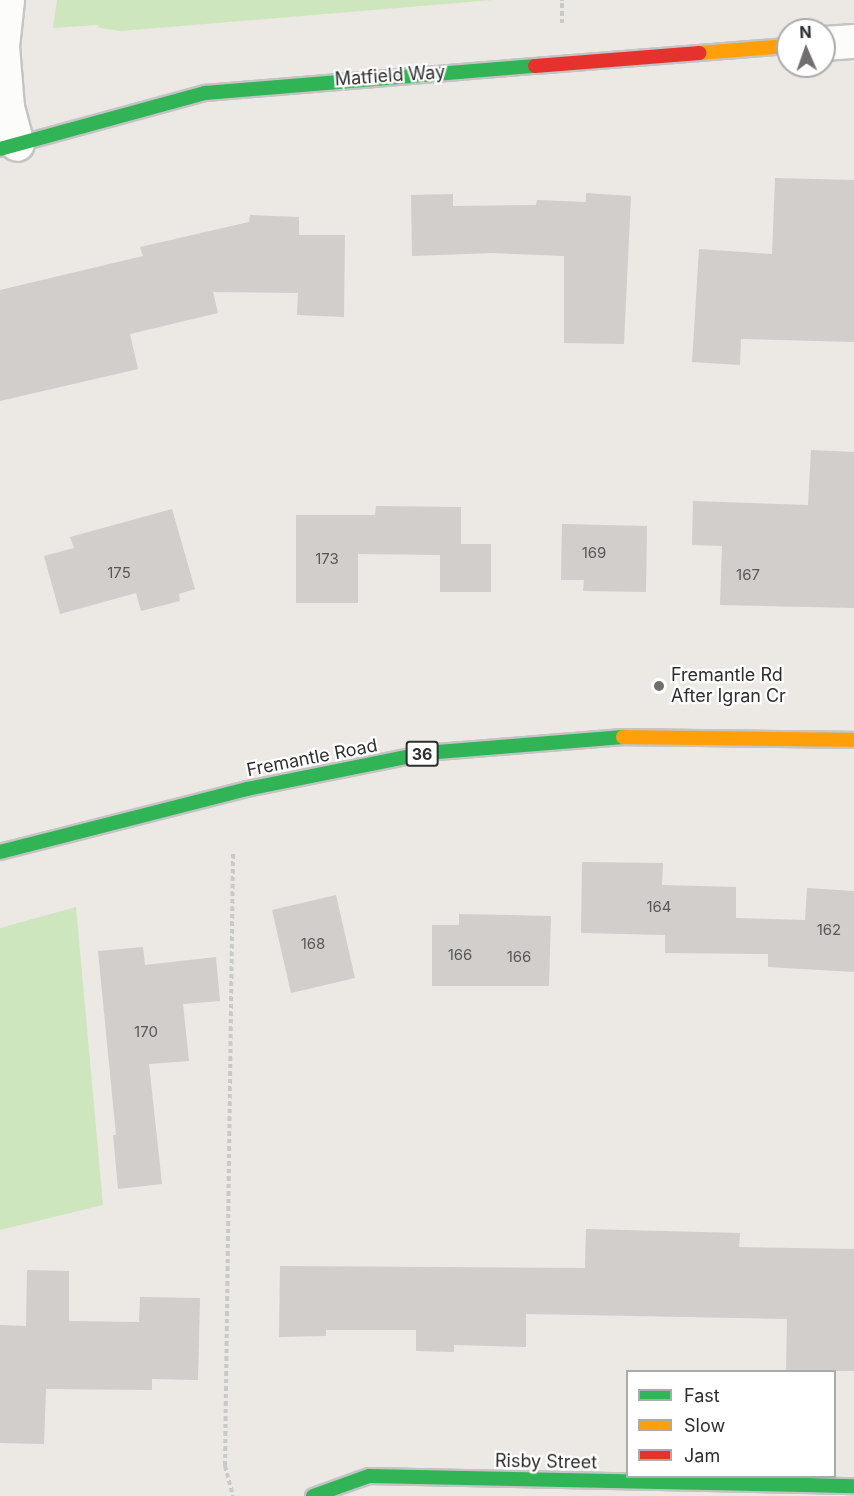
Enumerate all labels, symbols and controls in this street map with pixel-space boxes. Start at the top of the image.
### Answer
north arrow [776,18,836,78]
text: N [799,22,812,42]
street label: Matfield Way [334,61,446,91]
house number: 169 [582,544,606,562]
house number: 173 [315,550,339,568]
house number: 175 [107,564,131,582]
house number: 167 [736,566,760,584]
place label: Fremantle Rd After Igran Cr [671,665,786,708]
marker: Fremantle Rd After Igran Cr [652,679,666,693]
street label: Fremantle Road [245,735,379,781]
road number: 36 [406,741,438,767]
house number: 164 [646,898,672,916]
house number: 162 [817,921,841,939]
house number: 168 [301,935,325,953]
house number: 166 [448,946,472,964]
house number: 166 [507,948,531,966]
house number: 170 [134,1023,158,1041]
legend [626,1370,836,1478]
text: Fast [684,1385,720,1406]
text: Slow [684,1415,725,1436]
text: Jam [684,1445,720,1466]
street label: Risby Street [495,1450,597,1474]

